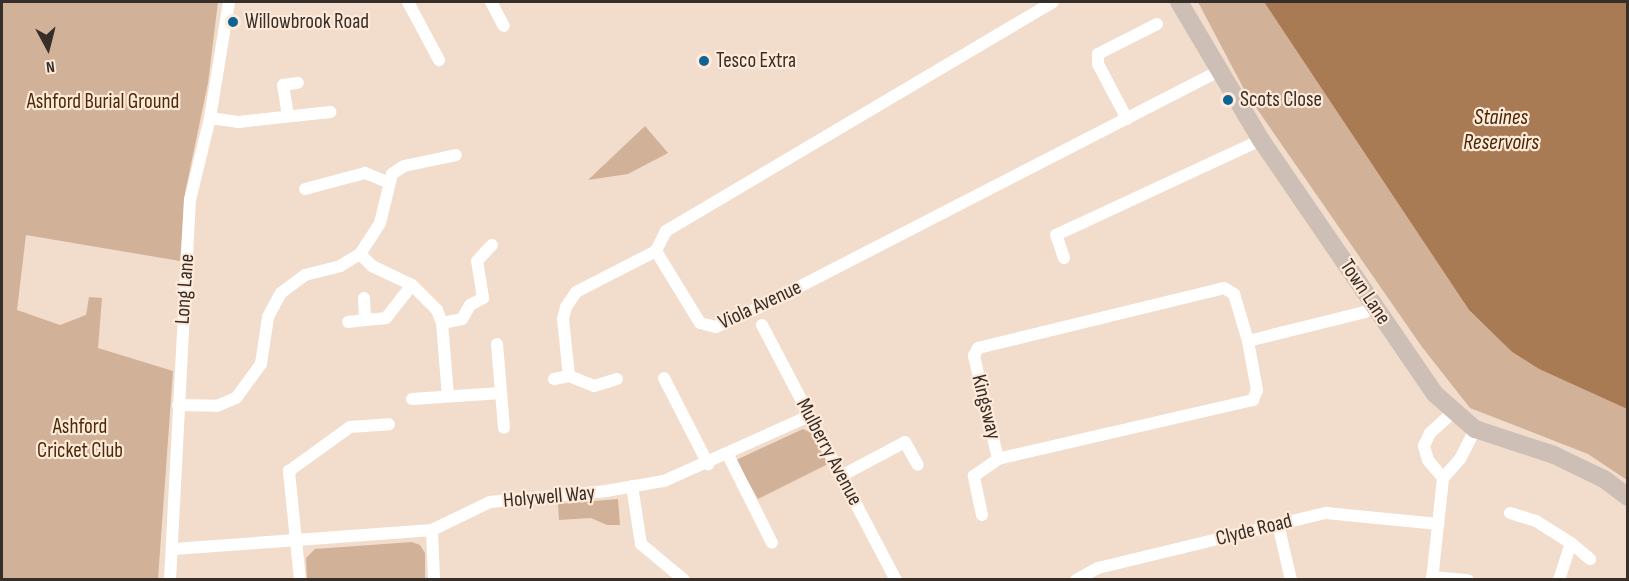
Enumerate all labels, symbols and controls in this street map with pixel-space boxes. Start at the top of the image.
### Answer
place label: Willowbrook Road [245,9,369,35]
marker: Willowbrook Road [226,15,240,29]
north arrow [18,18,78,78]
place label: Tesco Extra [716,48,796,74]
marker: Tesco Extra [697,54,711,68]
text: N [45,56,56,76]
place label: Scots Close [1240,87,1322,113]
park label: Ashford Burial Ground [27,89,179,115]
marker: Scots Close [1221,93,1235,107]
water label: Staines Reservoirs [1463,104,1539,156]
street label: Long Lane [170,253,200,325]
street label: Town Lane [1334,255,1396,329]
street label: Viola Avenue [714,275,806,335]
street label: Kingsway [966,372,1006,442]
street label: Mulberry Avenue [790,394,868,510]
park label: Ashford Cricket Club [37,414,123,464]
street label: Holywell Way [502,480,596,514]
street label: Clyde Road [1213,508,1295,552]

